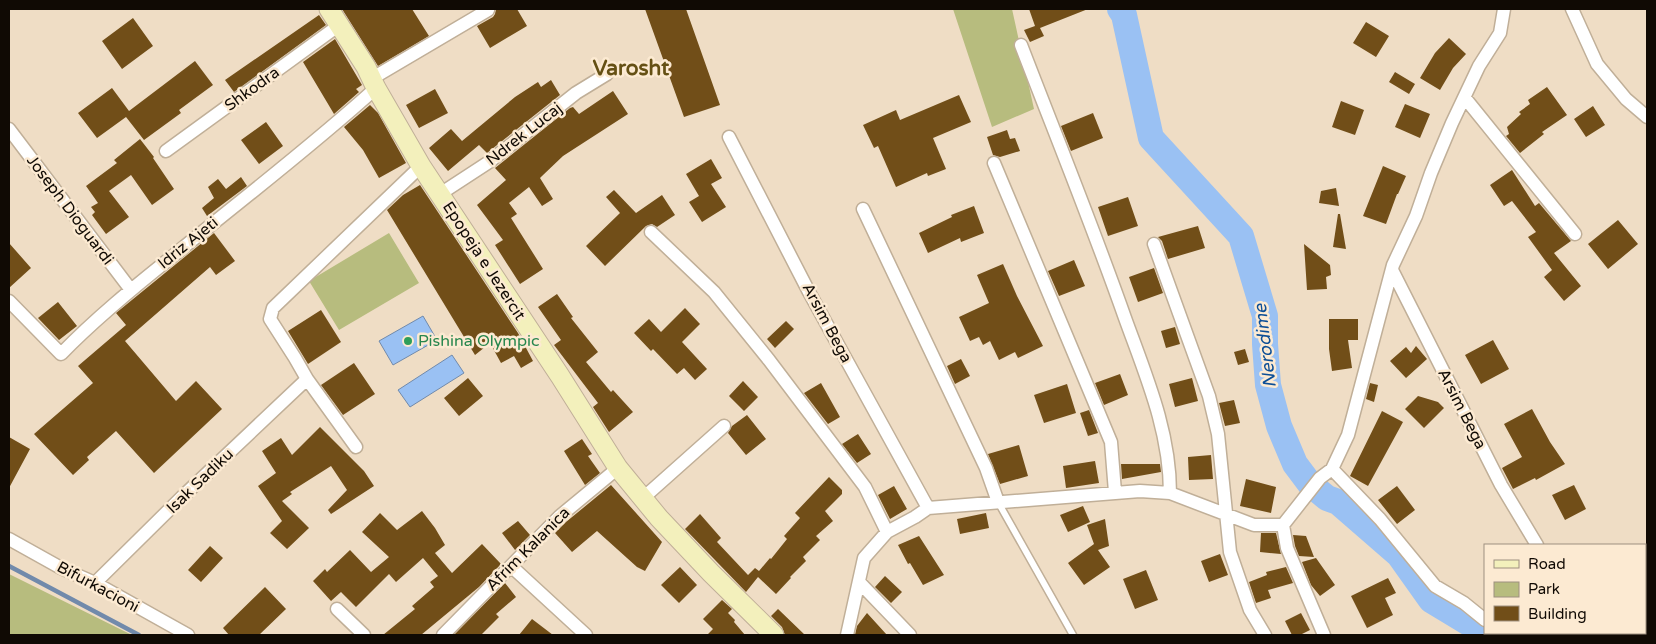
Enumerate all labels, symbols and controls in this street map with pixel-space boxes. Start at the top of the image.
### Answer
district label: Varosht [593,56,669,81]
street label: Shkodra [221,62,283,116]
street label: Ndrek Lucaj [482,98,566,170]
street label: Joseph Dioguardi [22,151,118,269]
street label: Epopeja e Jezercit [438,198,530,324]
street label: Idriz Ajeti [154,213,222,273]
street label: Arsim Bega [798,280,856,366]
water label: Nerodime [1249,302,1281,389]
place label: Pishina Olympic [418,331,540,351]
marker: Pishina Olympic [402,335,414,347]
street label: Arsim Bega [1433,365,1491,453]
street label: Isak Sadiku [162,444,238,518]
street label: Afrim Kalanica [482,503,574,595]
legend [1484,544,1646,634]
text: Road [1528,555,1566,573]
street label: Bifurkacioni [53,557,143,617]
text: Park [1528,580,1560,598]
text: Building [1528,605,1587,623]

